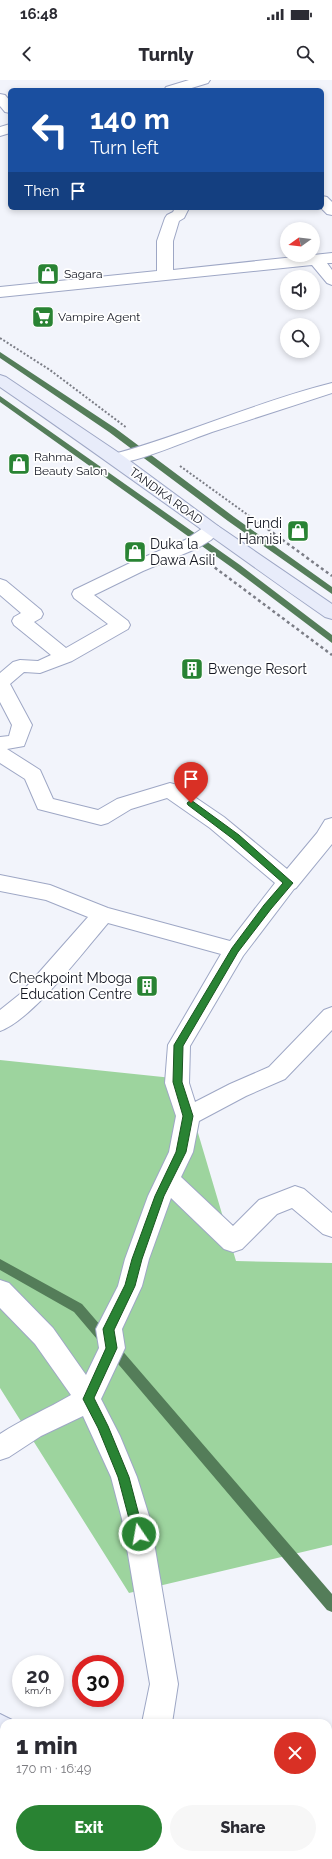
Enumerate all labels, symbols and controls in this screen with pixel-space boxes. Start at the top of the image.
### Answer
text: 16:48 [20,5,58,23]
icon: back [16,43,38,65]
icon: search [294,43,316,65]
text: Turnly [138,44,194,65]
text: 140 m [90,103,170,136]
icon: left [24,104,76,156]
text: Turn left [90,137,159,158]
icon: arrive [67,180,89,202]
text: Then [24,182,59,200]
north arrow [280,222,320,262]
map controls [280,222,320,358]
shop icon: Sagara [35,261,61,287]
place label: Sagara [64,267,103,281]
button: sound [280,270,320,310]
supermarket icon: Vampire Agent [30,304,56,330]
place label: Vampire Agent [58,310,140,324]
button: search [280,318,320,358]
place label: Rahma Beauty Salon [34,450,107,478]
shop icon: Rahma Beauty Salon [6,451,32,477]
street label: TANDIKA ROAD [127,465,206,528]
place label: Fundi Hamisi [238,515,282,547]
shop icon: Fundi Hamisi [285,518,311,544]
place label: Duka la Dawa Asili [150,536,215,568]
shop icon: Duka la Dawa Asili [122,539,148,565]
building icon: Bwenge Resort [179,656,205,682]
place label: Bwenge Resort [208,661,307,677]
pin [174,762,208,803]
icon: arrive [180,768,202,790]
place label: Checkpoint Mboga Education Centre [9,970,132,1002]
building icon: Checkpoint Mboga Education Centre [134,973,160,999]
position arrow [118,1513,160,1555]
speed limit sign: 30 [72,1655,124,1707]
text: 20 [26,1664,50,1688]
text: km/h [25,1685,51,1696]
text: 1 min [16,1731,78,1760]
button: close [274,1732,316,1774]
text: 170 m · 16:49 [16,1761,91,1776]
button: Exit [16,1805,162,1851]
button: Share [170,1805,316,1851]

